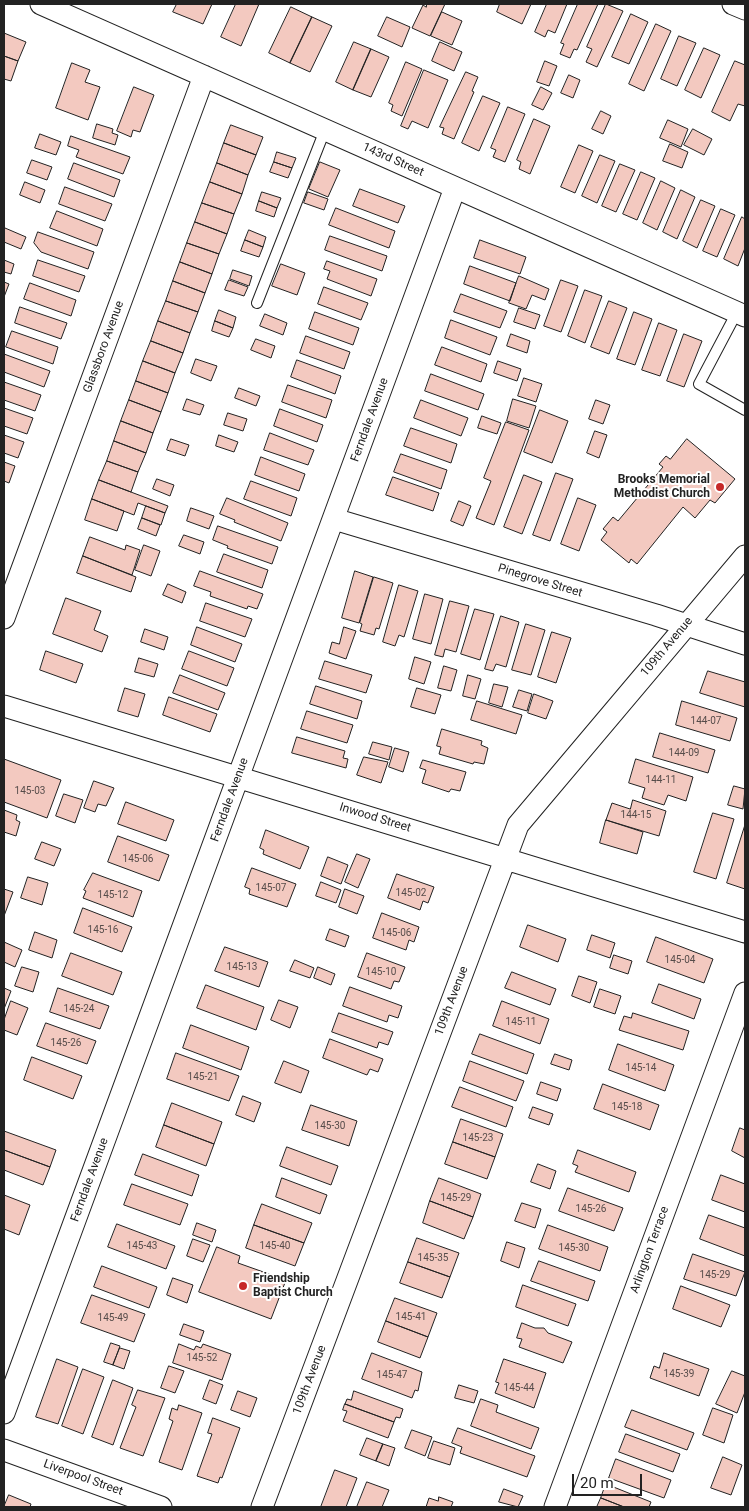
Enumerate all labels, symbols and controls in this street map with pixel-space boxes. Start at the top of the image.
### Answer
street label: 143rd Street [360,140,426,180]
street label: Glassboro Avenue [81,299,127,395]
street label: Ferndale Avenue [348,376,392,464]
place label: Brooks Memorial Methodist Church [614,473,710,501]
marker: Brooks Memorial Methodist Church [714,481,726,493]
street label: Pinegrove Street [496,561,584,601]
street label: 109th Avenue [638,614,696,680]
house number: 144-07 [691,715,721,727]
house number: 144-09 [669,747,699,759]
street label: Ferndale Avenue [208,756,252,844]
house number: 144-11 [646,774,676,786]
house number: 145-03 [15,785,45,797]
street label: Inwood Street [338,800,412,836]
house number: 144-15 [621,809,651,821]
house number: 145-06 [123,853,153,865]
house number: 145-07 [256,882,286,894]
house number: 145-02 [396,887,426,899]
house number: 145-12 [98,889,128,901]
house number: 145-16 [88,924,118,936]
house number: 145-06 [381,927,411,939]
house number: 145-04 [665,954,695,966]
house number: 145-13 [227,961,257,973]
street label: 109th Avenue [432,964,472,1038]
house number: 145-10 [366,966,396,978]
house number: 145-24 [64,1003,94,1015]
house number: 145-11 [506,1016,536,1028]
house number: 145-26 [51,1037,81,1049]
house number: 145-14 [626,1062,656,1074]
house number: 145-21 [188,1071,218,1083]
house number: 145-18 [612,1101,642,1113]
house number: 145-30 [315,1120,345,1132]
house number: 145-23 [463,1132,493,1144]
street label: Ferndale Avenue [68,1136,112,1224]
house number: 145-29 [441,1192,471,1204]
house number: 145-26 [576,1203,606,1215]
street label: Arlington Terrace [628,1205,672,1295]
house number: 145-43 [127,1240,157,1252]
house number: 145-40 [260,1240,290,1252]
house number: 145-30 [559,1242,589,1254]
house number: 145-35 [418,1252,448,1264]
house number: 145-29 [700,1269,730,1281]
place label: Friendship Baptist Church [253,1272,333,1300]
marker: Friendship Baptist Church [237,1280,249,1292]
house number: 145-41 [396,1311,426,1323]
house number: 145-49 [98,1312,128,1324]
street label: 109th Avenue [290,1343,330,1417]
house number: 145-52 [187,1352,217,1364]
house number: 145-39 [664,1368,694,1380]
house number: 145-47 [377,1369,407,1381]
house number: 145-44 [504,1382,534,1394]
street label: Liverpool Street [41,1457,125,1499]
scale bar [574,1464,644,1496]
text: 20 m [580,1474,614,1492]

